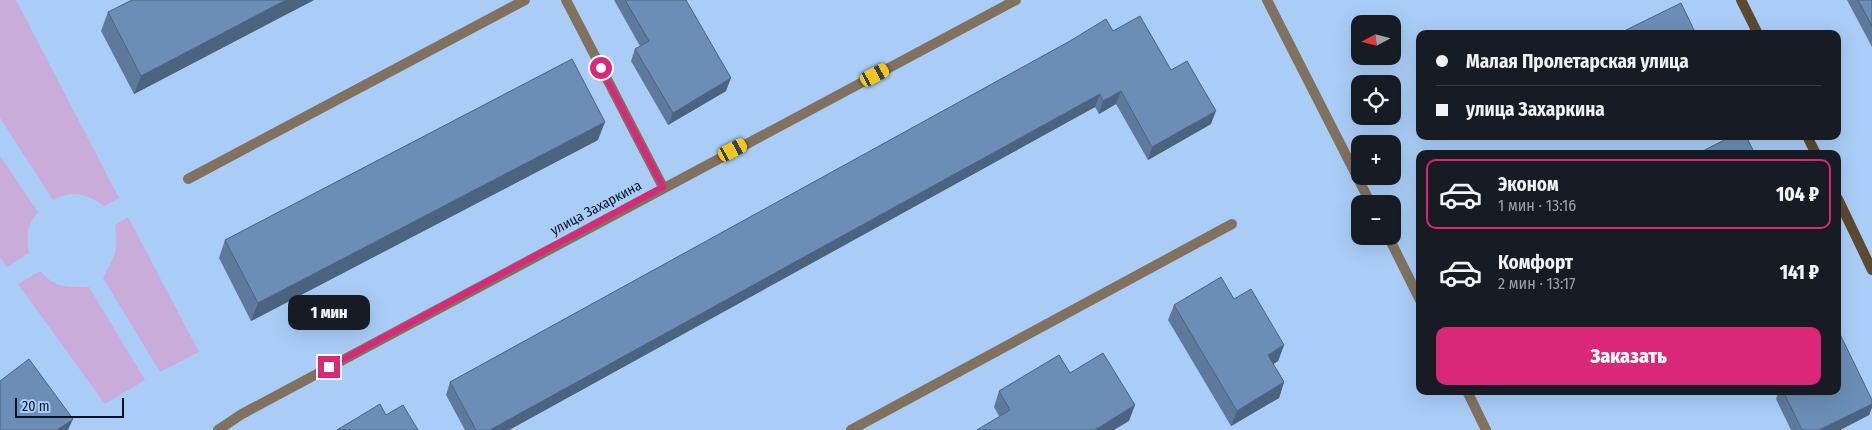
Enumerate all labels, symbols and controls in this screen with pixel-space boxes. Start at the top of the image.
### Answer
north arrow [1351,15,1401,65]
map controls [1351,15,1401,245]
text: Малая Пролетарская улица [1466,50,1689,73]
route start [590,57,612,79]
car [858,61,891,89]
button: locate [1351,75,1401,125]
text: улица Захаркина [1466,98,1605,121]
button: + [1351,135,1401,185]
car [716,136,749,164]
icon: car [1438,172,1483,217]
text: Эконом [1498,173,1559,196]
street label: улица Захаркина [548,177,644,239]
text: 104 ₽ [1776,183,1819,206]
button: − [1351,195,1401,245]
text: 1 мин · 13:16 [1498,196,1576,215]
icon: car [1438,250,1483,295]
text: Комфорт [1498,251,1573,274]
text: 141 ₽ [1780,261,1819,284]
text: 2 мин · 13:17 [1498,274,1576,293]
callout: 1 мин [288,294,370,330]
text: 1 мин [311,303,347,322]
button: Заказать [1436,327,1821,385]
route end [318,356,340,378]
scale bar [15,395,124,418]
text: 20 m [22,398,50,415]

